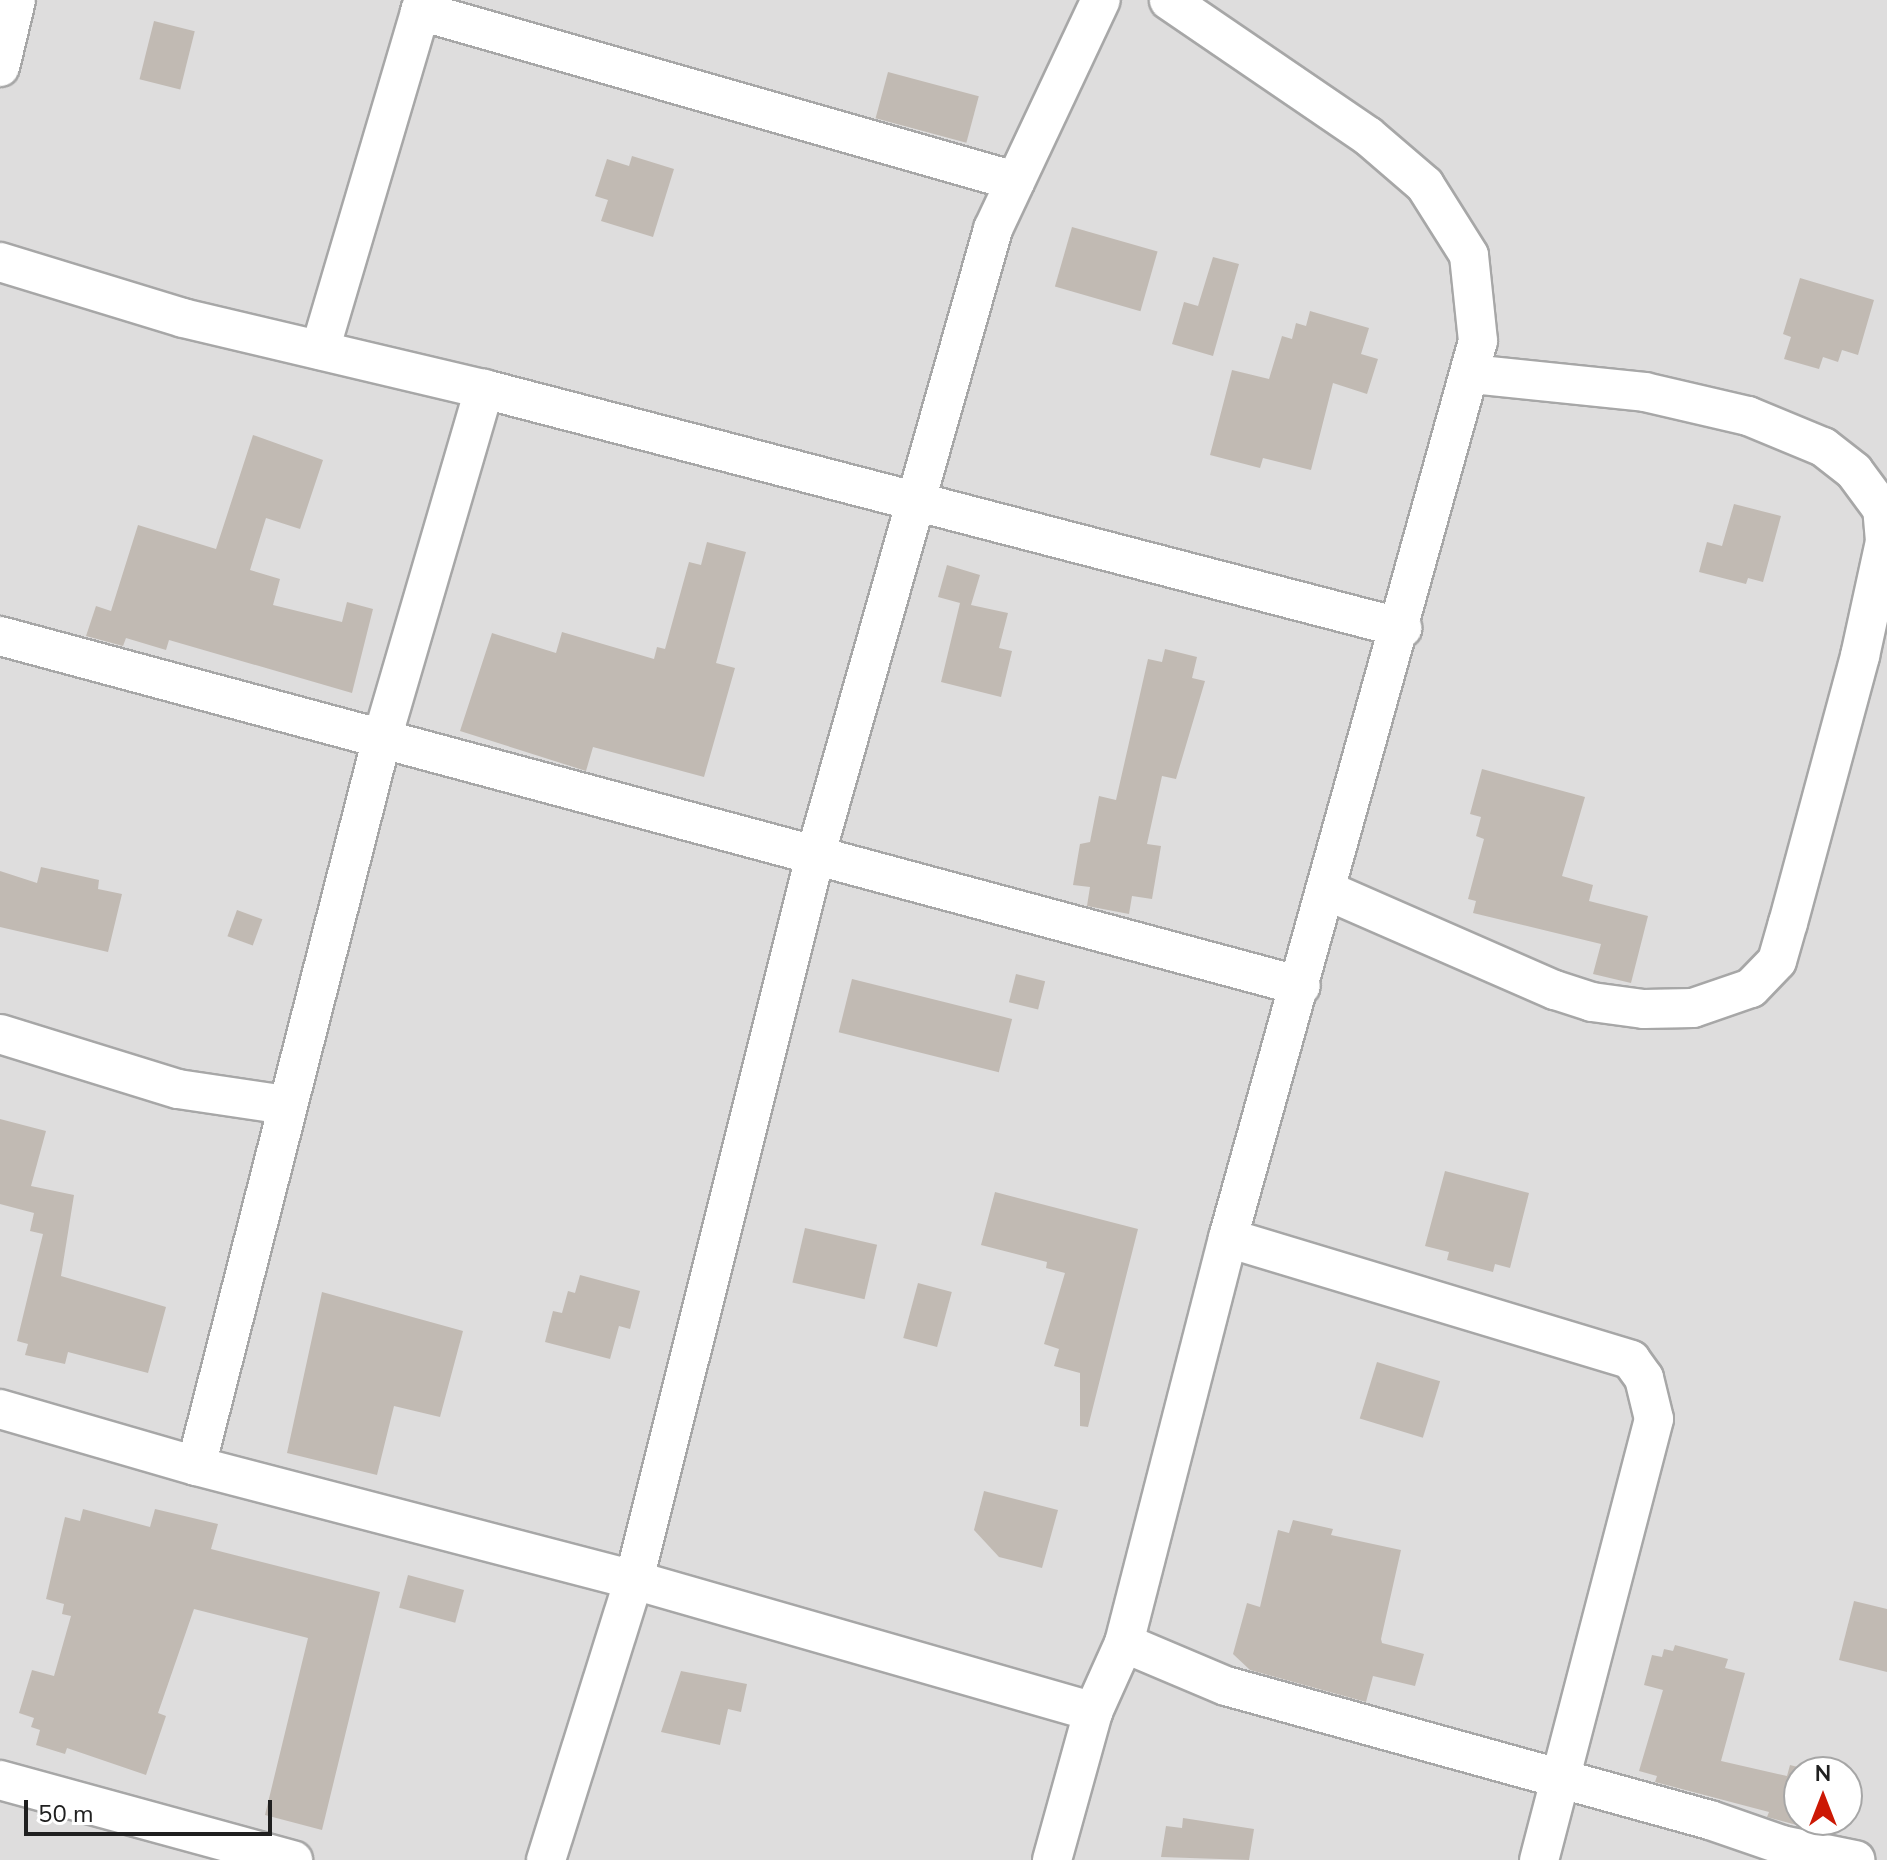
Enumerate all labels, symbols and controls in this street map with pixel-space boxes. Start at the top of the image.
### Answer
north arrow [1783,1756,1863,1836]
text: N [1815,1759,1831,1789]
scale bar [28,1784,276,1834]
text: 50 m [38,1798,94,1830]

